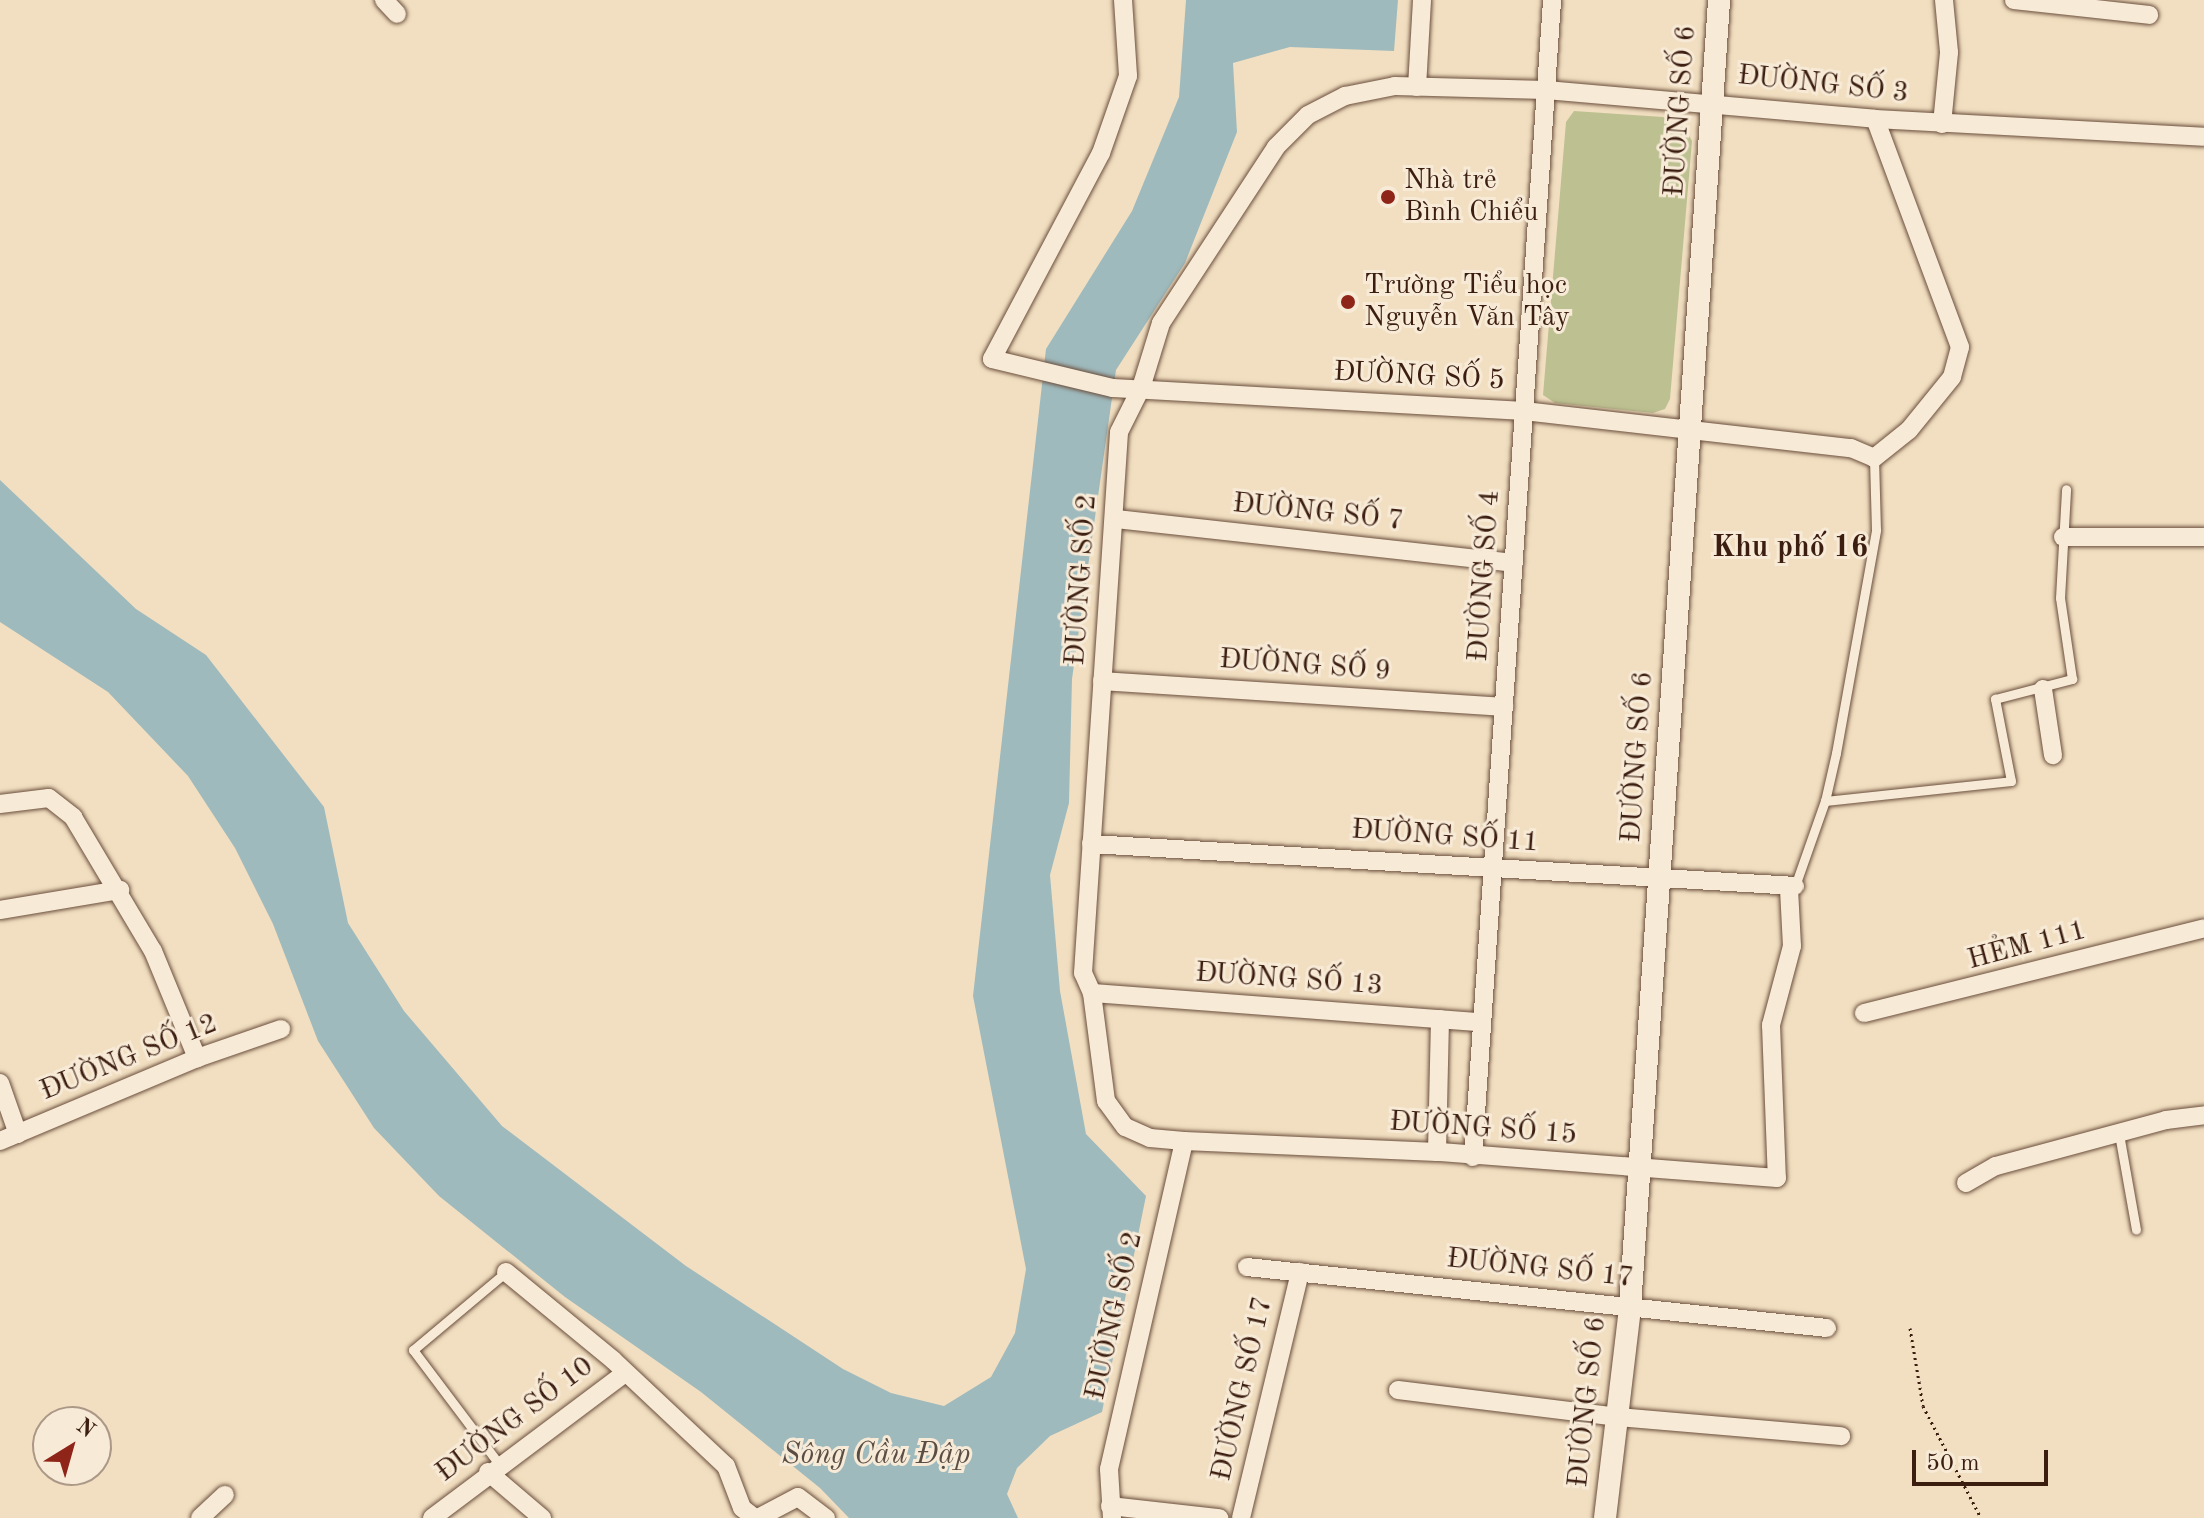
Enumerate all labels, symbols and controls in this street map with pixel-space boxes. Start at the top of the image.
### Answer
street label: ĐƯỜNG SỐ 6 [1658,24,1704,198]
street label: ĐƯỜNG SỐ 3 [1736,59,1910,111]
place label: Nhà trẻ Bình Chiểu [1404,164,1538,230]
marker: Nhà trẻ Bình Chiểu [1379,188,1397,206]
place label: Trường Tiểu học Nguyễn Văn Tây [1364,269,1570,335]
marker: Trường Tiểu học Nguyễn Văn Tây [1339,293,1357,311]
street label: ĐƯỜNG SỐ 5 [1332,356,1506,398]
street label: ĐƯỜNG SỐ 7 [1231,487,1405,539]
street label: ĐƯỜNG SỐ 4 [1462,489,1508,663]
street label: ĐƯỜNG SỐ 2 [1059,493,1105,667]
district label: Khu phố 16 [1712,530,1868,566]
street label: ĐƯỜNG SỐ 9 [1218,643,1392,689]
street label: ĐƯỜNG SỐ 6 [1615,670,1661,844]
street label: ĐƯỜNG SỐ 11 [1350,814,1540,860]
street label: HẺM 111 [1964,914,2090,978]
street label: ĐƯỜNG SỐ 13 [1194,957,1384,1003]
street label: ĐƯỜNG SỐ 12 [36,1007,222,1109]
street label: ĐƯỜNG SỐ 15 [1388,1106,1578,1152]
street label: ĐƯỜNG SỐ 2 [1079,1229,1151,1403]
street label: ĐƯỜNG SỐ 17 [1445,1242,1635,1296]
street label: ĐƯỜNG SỐ 17 [1205,1294,1281,1484]
street label: ĐƯỜNG SỐ 6 [1562,1315,1614,1489]
street label: ĐƯỜNG SỐ 10 [430,1350,600,1490]
north arrow [32,1406,112,1486]
text: N [72,1415,99,1442]
scale bar [1916,1434,2052,1484]
water label: Sông Cầu Đập [782,1437,970,1473]
text: 50 m [1926,1452,1980,1476]

